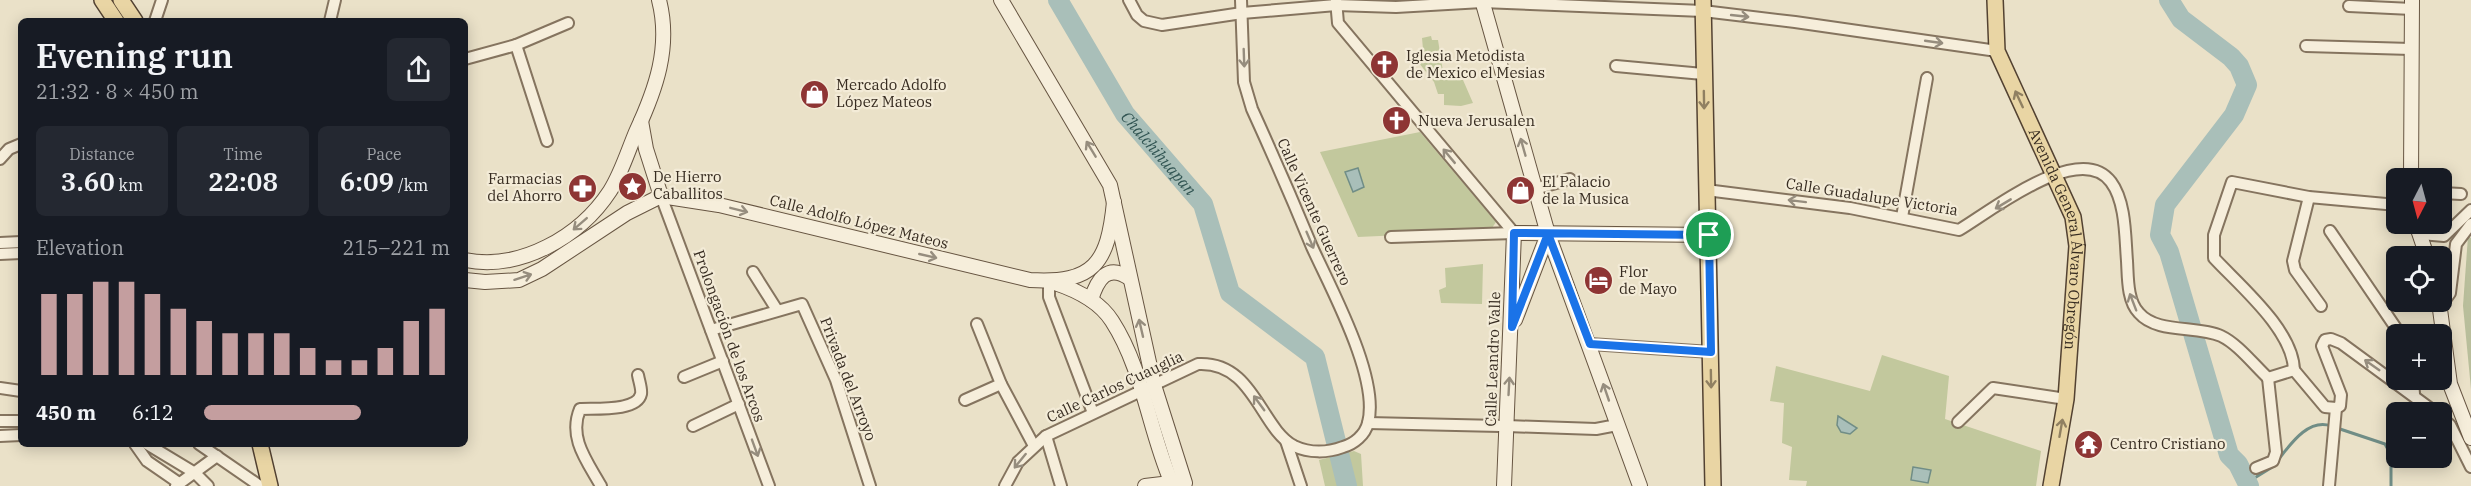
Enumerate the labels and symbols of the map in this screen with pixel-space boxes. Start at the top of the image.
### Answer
one-way arrow [1730,10,1750,21]
one-way arrow [1923,37,1943,48]
place label: Iglesia Metodista de Mexico el Mesias [1406,46,1545,82]
one-way arrow [1238,48,1249,68]
church icon: Iglesia Metodista de Mexico el Mesias [1369,49,1401,81]
place label: Mercado Adolfo López Mateos [836,75,947,111]
shop icon: Mercado Adolfo López Mateos [799,78,831,110]
one-way arrow [1698,90,1710,110]
one-way arrow [2012,91,2024,109]
church icon: Nueva Jerusalen [1381,105,1413,137]
water label: Chalchihuapan [1117,107,1201,199]
place label: Nueva Jerusalen [1418,111,1536,130]
street label: Avenida General Álvaro Obregón [2025,125,2088,351]
street label: Calle Vicente Guerrero [1273,135,1356,288]
one-way arrow [1517,138,1528,157]
one-way arrow [1085,141,1097,158]
one-way arrow [1443,148,1456,164]
place label: De Hierro Caballitos [653,167,723,203]
north arrow [2386,168,2452,234]
place label: Farmacias del Ahorro [487,169,562,205]
place icon: De Hierro Caballitos [616,170,648,202]
pharmacy icon: Farmacias del Ahorro [567,172,599,204]
place label: El Palacio de la Musica [1542,172,1629,208]
street label: Calle Guadalupe Victoria [1785,174,1959,219]
shop icon: El Palacio de la Musica [1505,175,1537,207]
street label: Calle Adolfo López Mateos [768,190,950,253]
one-way arrow [1788,195,1807,206]
one-way arrow [1995,198,2012,210]
one-way arrow [729,204,748,216]
pin [1683,209,1734,260]
one-way arrow [572,217,587,231]
one-way arrow [1304,231,1316,249]
street label: Prolongación de los Arcos [689,247,770,425]
one-way arrow [918,251,937,263]
place label: Flor de Mayo [1619,262,1677,298]
hotel icon: Flor de Mayo [1582,265,1614,297]
one-way arrow [513,271,532,282]
street label: Calle Leandro Valle [1481,291,1504,427]
one-way arrow [2127,294,2138,312]
street label: Privada del Arroyo [816,314,881,443]
one-way arrow [1134,318,1146,337]
street label: Calle Carlos Cuauglia [1043,347,1186,427]
one-way arrow [2364,359,2380,371]
one-way arrow [1706,369,1717,389]
one-way arrow [1504,376,1515,396]
one-way arrow [1600,383,1611,402]
one-way arrow [1253,396,1266,412]
one-way arrow [2056,419,2067,439]
temple icon: Centro Cristiano [2073,428,2105,460]
place label: Centro Cristiano [2110,434,2225,453]
one-way arrow [750,438,761,457]
one-way arrow [1014,453,1027,469]

